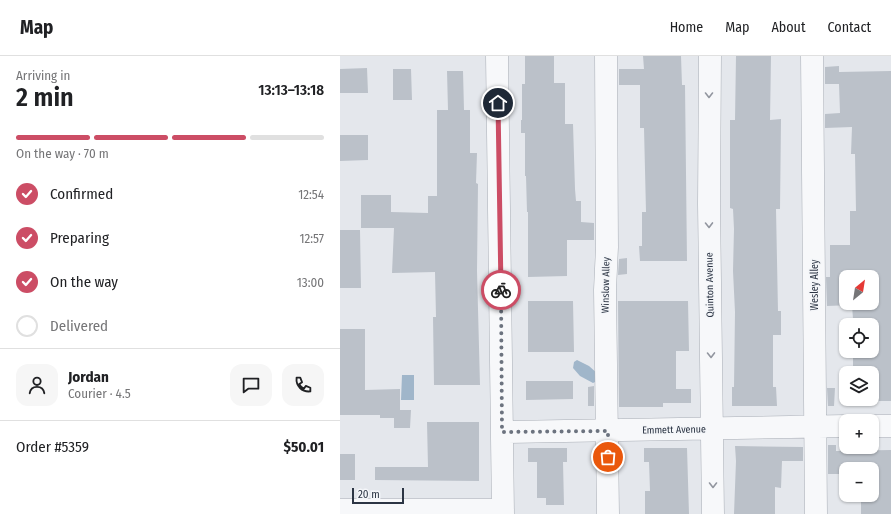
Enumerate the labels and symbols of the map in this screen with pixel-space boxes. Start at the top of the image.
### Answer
pin [481,86,515,120]
one-way arrow [705,92,714,98]
one-way arrow [705,222,713,228]
street label: Quinton Avenue [703,252,717,318]
street label: Winslow Alley [600,256,612,313]
street label: Wesley Alley [809,259,821,310]
courier [481,270,521,310]
north arrow [839,270,879,310]
one-way arrow [707,352,715,358]
street label: Emmett Avenue [642,423,706,437]
pin [591,440,625,474]
one-way arrow [709,482,717,488]
scale bar [352,486,404,505]

